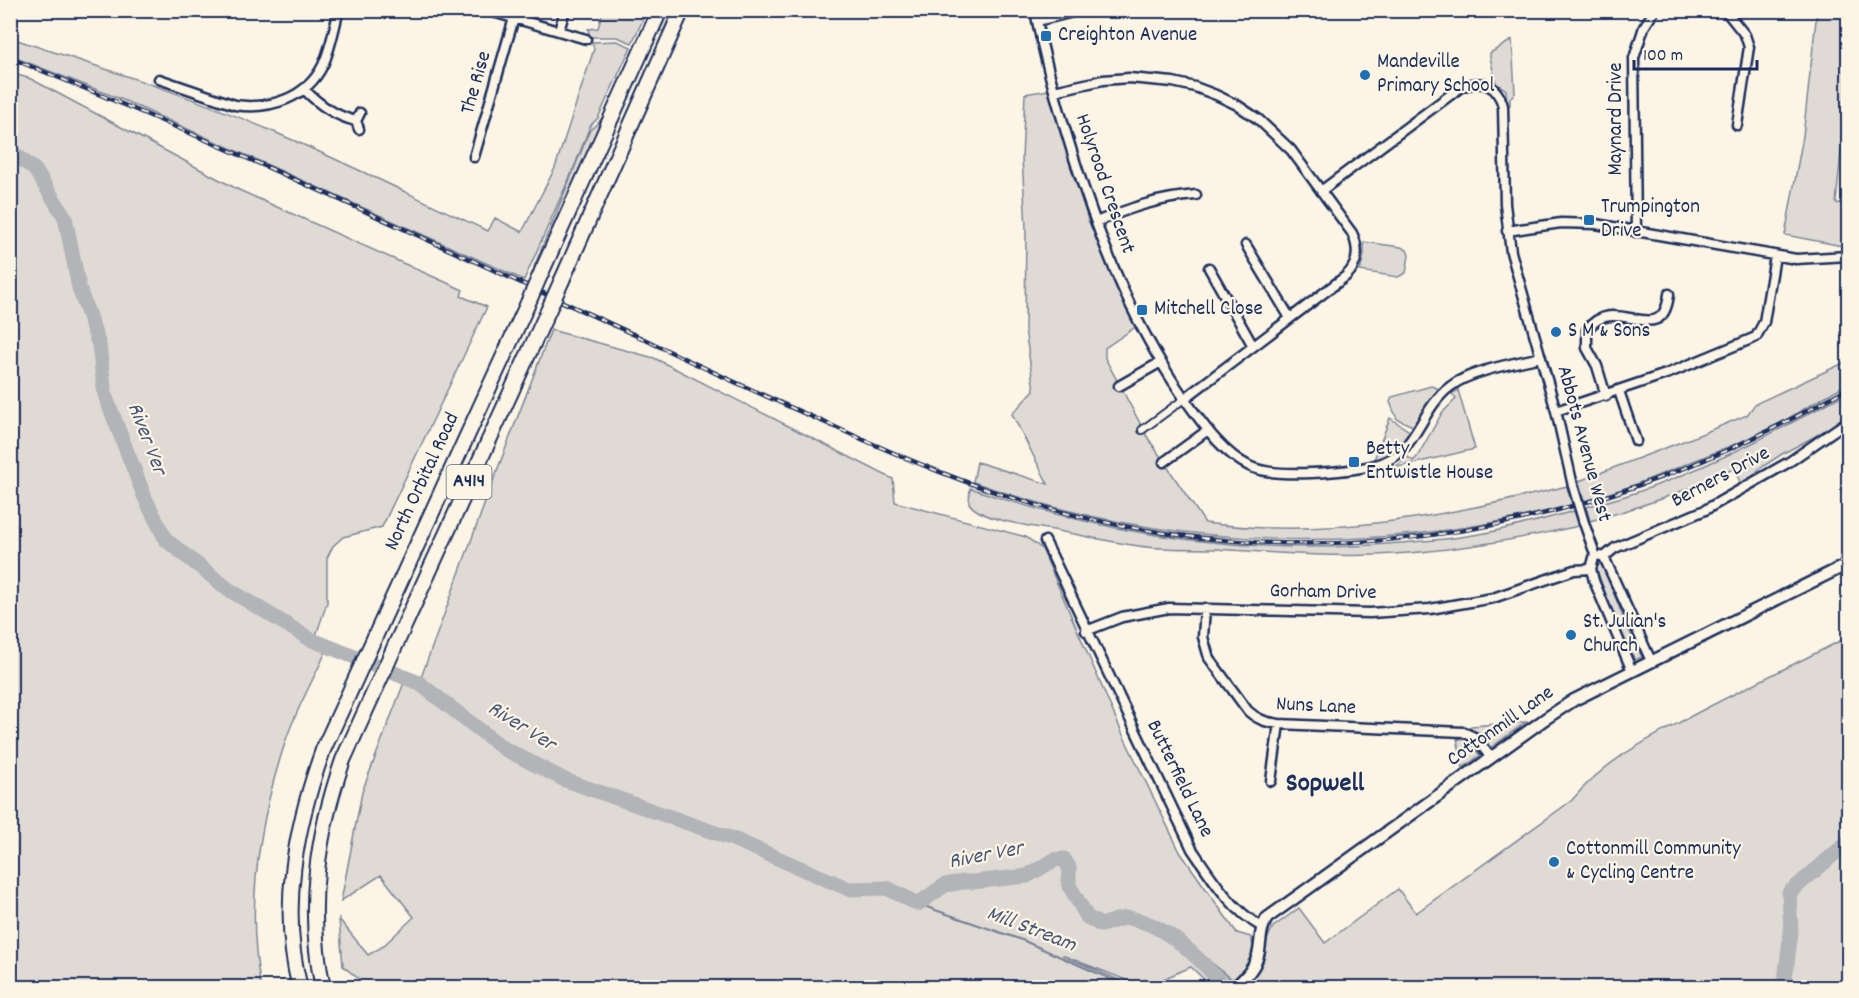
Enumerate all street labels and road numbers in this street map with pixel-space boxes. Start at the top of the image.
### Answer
street label: The Rise [454,48,500,118]
street label: Maynard Drive [1602,62,1632,176]
street label: Holyrood Crescent [1066,110,1142,258]
street label: Abbots Avenue West [1548,363,1618,526]
street label: North Orbital Road [378,408,468,556]
street label: Berners Drive [1666,439,1776,517]
road number: A414 [446,465,492,499]
street label: Gorham Drive [1269,577,1377,609]
street label: Cottonmill Lane [1441,679,1561,775]
street label: Nuns Lane [1275,690,1357,724]
street label: Butterfield Lane [1138,715,1220,843]

